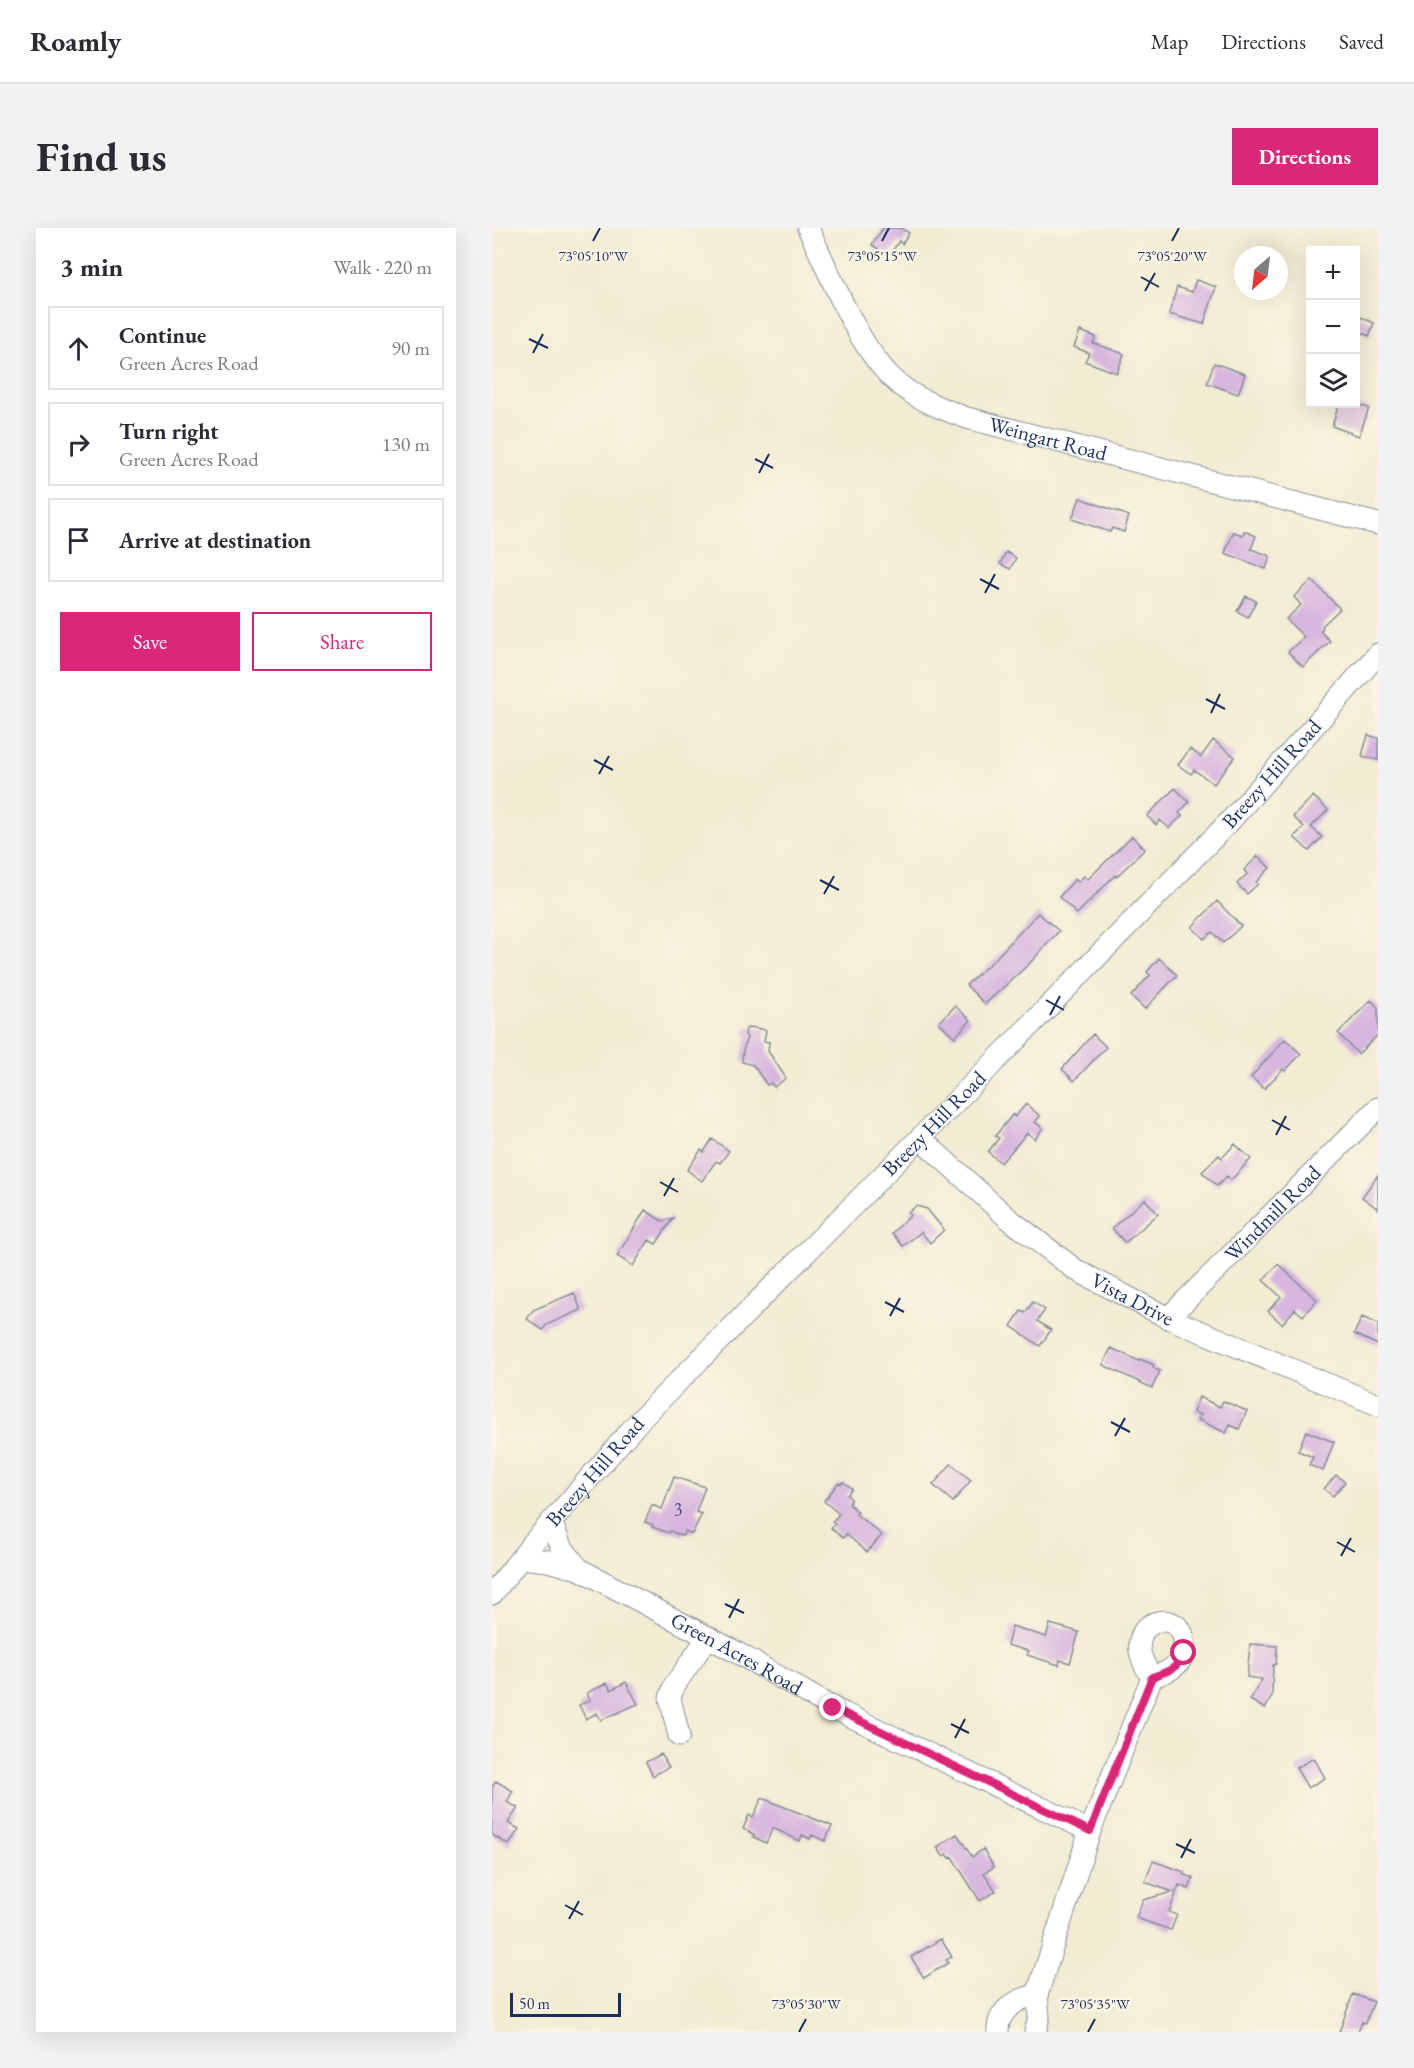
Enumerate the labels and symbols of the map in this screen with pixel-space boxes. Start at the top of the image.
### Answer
text: 73°05'10"W [558,246,628,265]
text: 73°05'15"W [847,246,917,265]
text: 73°05'20"W [1137,246,1207,265]
north arrow [1234,246,1288,300]
street label: Weingart Road [986,410,1110,467]
street label: Breezy Hill Road [1216,713,1327,834]
street label: Breezy Hill Road [876,1064,992,1182]
street label: Windmill Road [1218,1159,1326,1267]
street label: Vista Drive [1086,1266,1178,1332]
street label: Breezy Hill Road [539,1410,650,1532]
house number: 3 [674,1498,682,1521]
street label: Green Acres Road [666,1606,808,1701]
route start [1170,1639,1196,1665]
route end [819,1694,845,1720]
scale bar [510,1990,621,2018]
text: 73°05'30"W [771,1994,841,2013]
text: 73°05'35"W [1060,1994,1130,2013]

